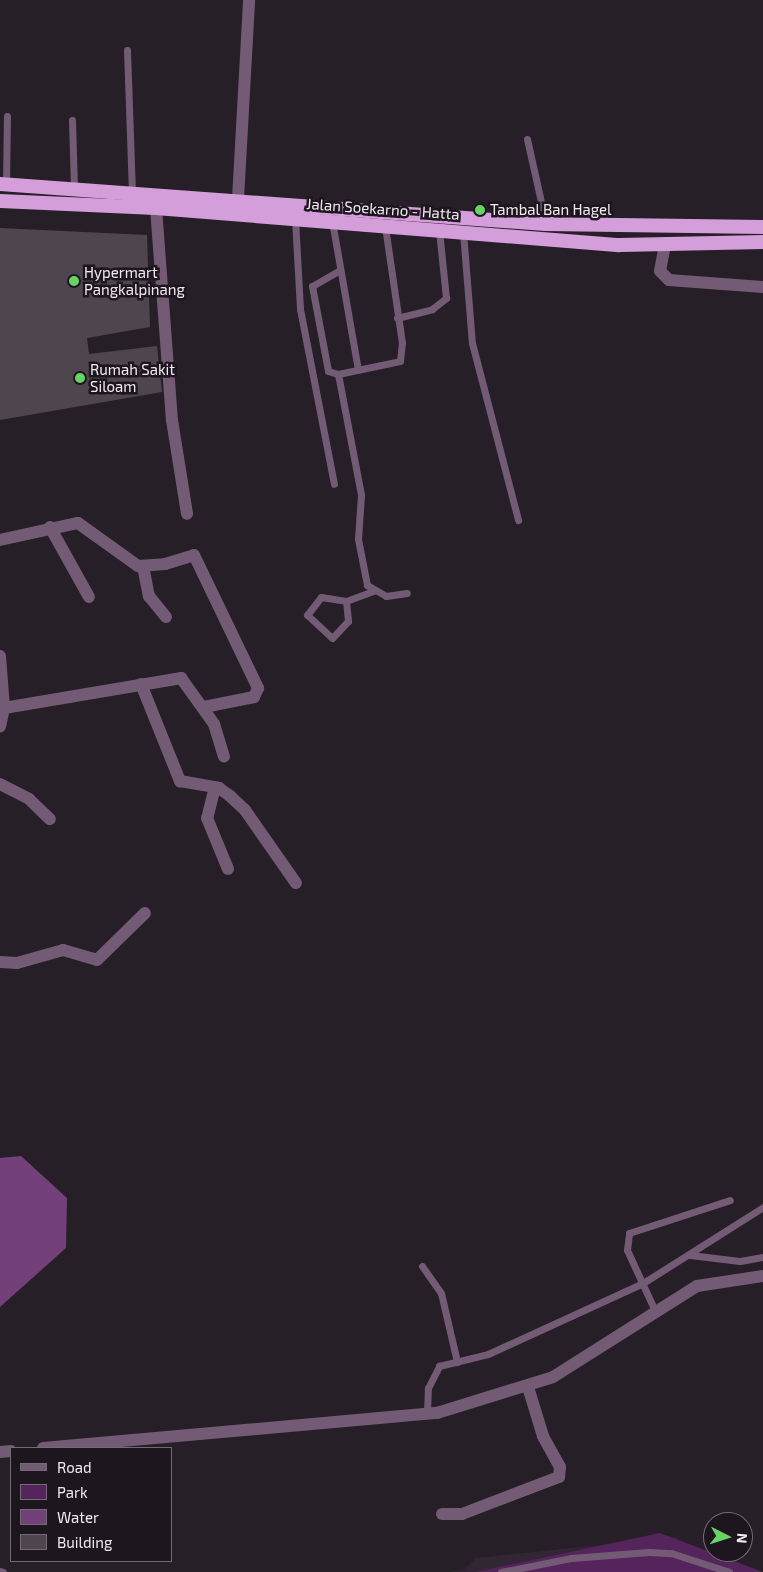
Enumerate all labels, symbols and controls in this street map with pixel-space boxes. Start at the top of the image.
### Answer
street label: Jalan Soekarno - Hatta [306,195,460,223]
place label: Tambal Ban Hagel [490,201,612,219]
marker: Tambal Ban Hagel [474,204,486,216]
place label: Hypermart Pangkalpinang [84,263,185,298]
marker: Hypermart Pangkalpinang [68,275,80,287]
place label: Rumah Sakit Siloam [90,360,175,395]
marker: Rumah Sakit Siloam [74,372,86,384]
legend [10,1447,172,1562]
text: Road [57,1458,92,1476]
text: Park [57,1483,88,1501]
text: Water [57,1508,99,1526]
north arrow [703,1512,753,1562]
text: N [734,1532,751,1544]
text: Building [57,1533,112,1551]

